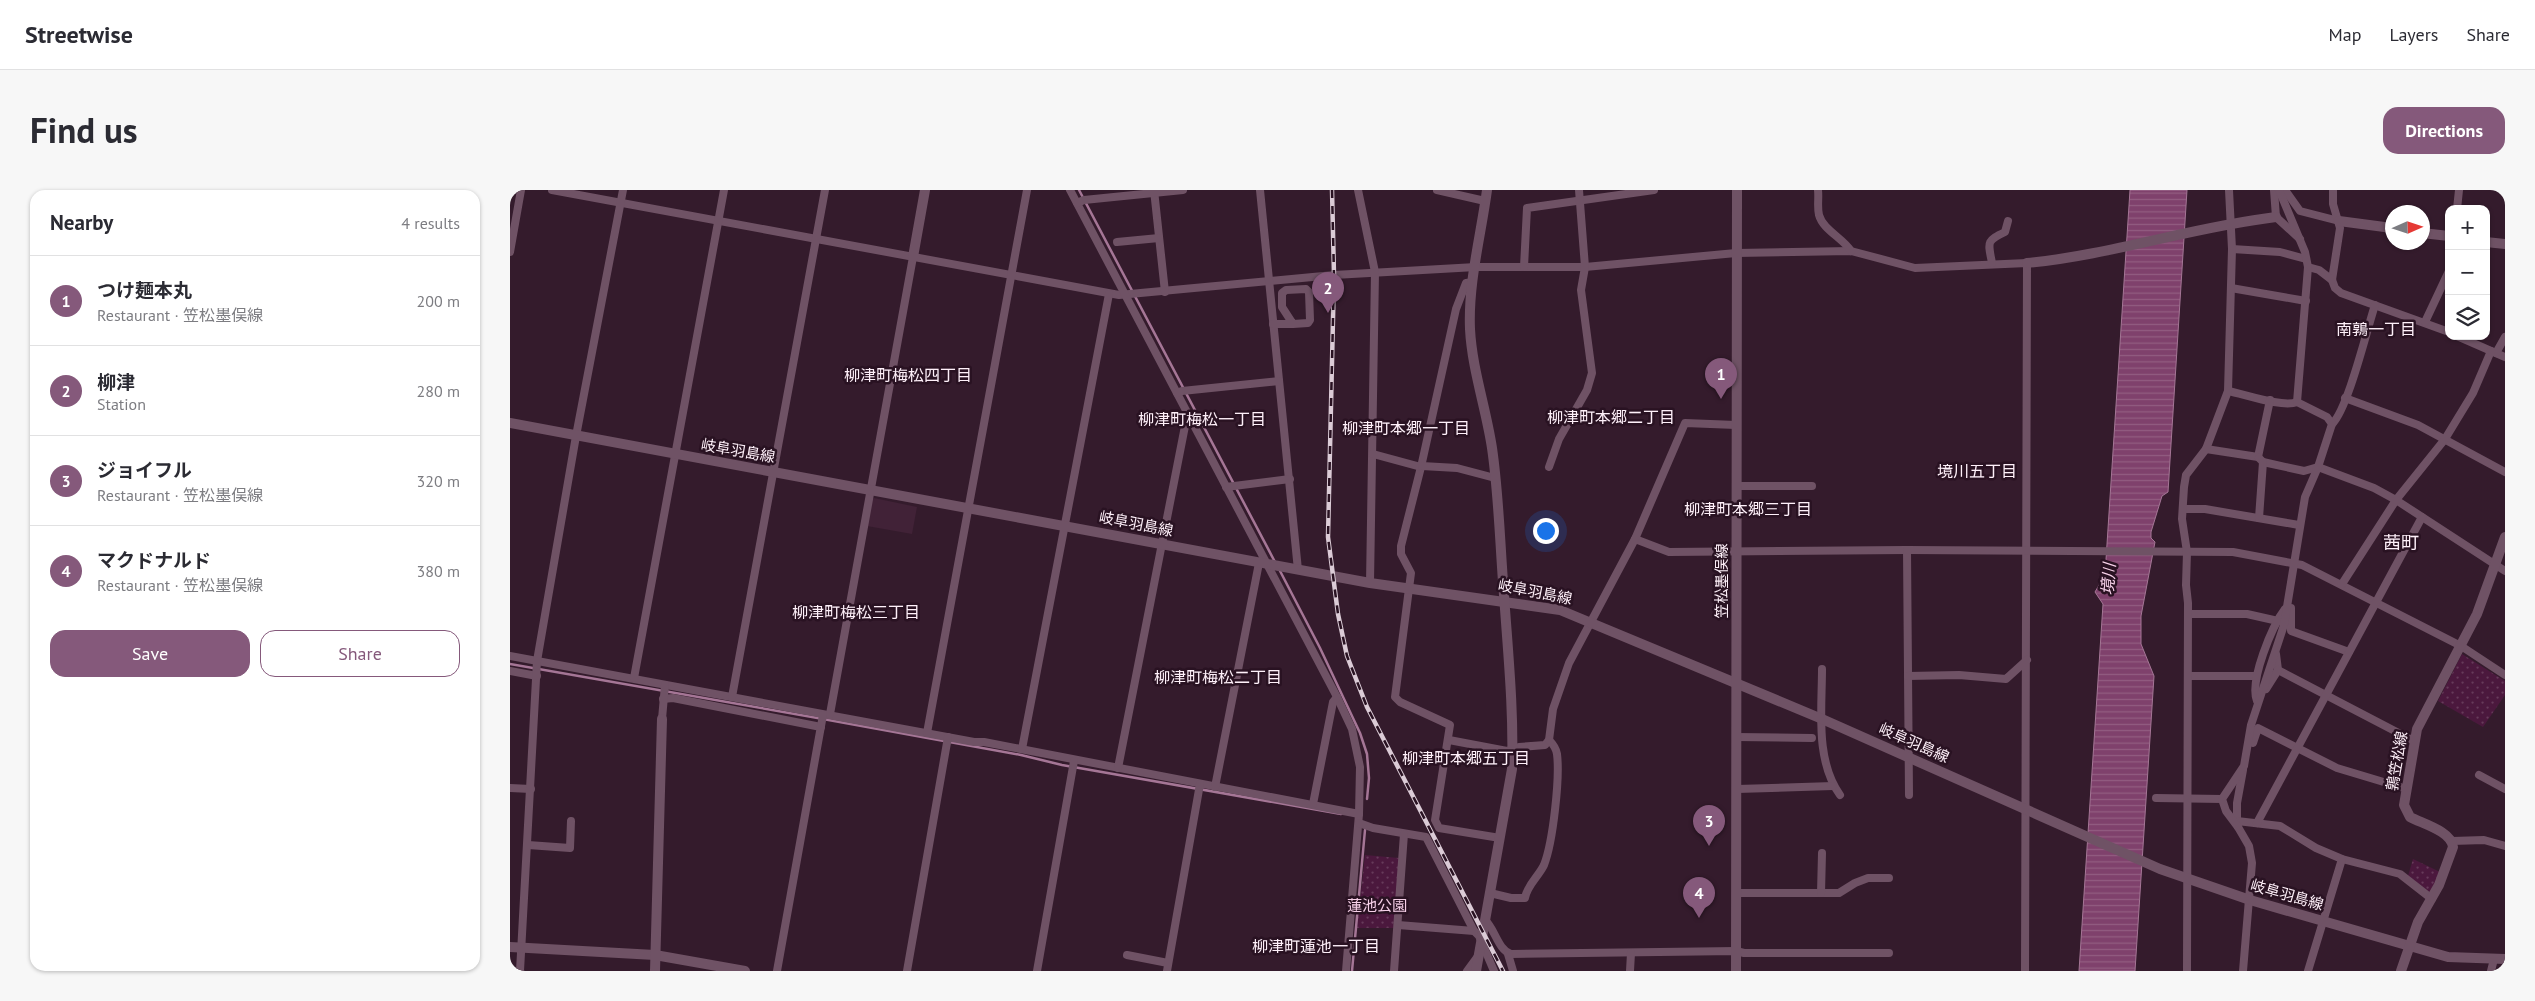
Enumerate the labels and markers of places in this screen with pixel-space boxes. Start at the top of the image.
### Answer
pin: 2 [1312,272,1344,313]
pin: 1 [1705,358,1737,399]
pin: 3 [1693,805,1725,846]
pin: 4 [1683,877,1715,918]

